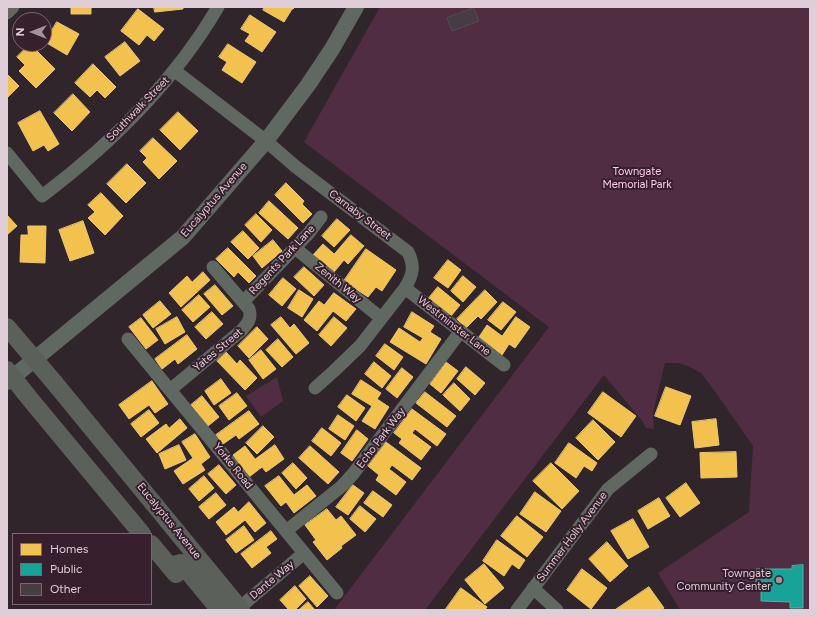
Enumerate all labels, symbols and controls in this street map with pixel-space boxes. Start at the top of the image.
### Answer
north arrow [12,12,52,52]
text: N [14,28,27,36]
street label: Southwalk Street [104,74,172,144]
street label: Eucalyptus Avenue [178,160,250,240]
park label: Towngate Memorial Park [603,165,671,191]
street label: Carnaby Street [326,187,394,243]
street label: Regents Park Lane [246,222,318,298]
street label: Zenith Way [312,260,364,306]
street label: Westminster Lane [415,294,493,358]
street label: Yates Street [191,326,245,374]
street label: Echo Park Way [354,405,408,471]
street label: Yorke Road [210,440,256,492]
street label: Eucalyptus Avenue [134,480,204,562]
street label: Summer Holly Avenue [534,489,610,585]
legend [12,533,152,605]
text: Homes [50,542,88,556]
street label: Dante Way [247,558,297,602]
text: Public [50,562,83,576]
place label: Towngate Community Center [677,567,771,593]
marker: Towngate Community Center [774,575,784,585]
text: Other [50,582,81,596]

